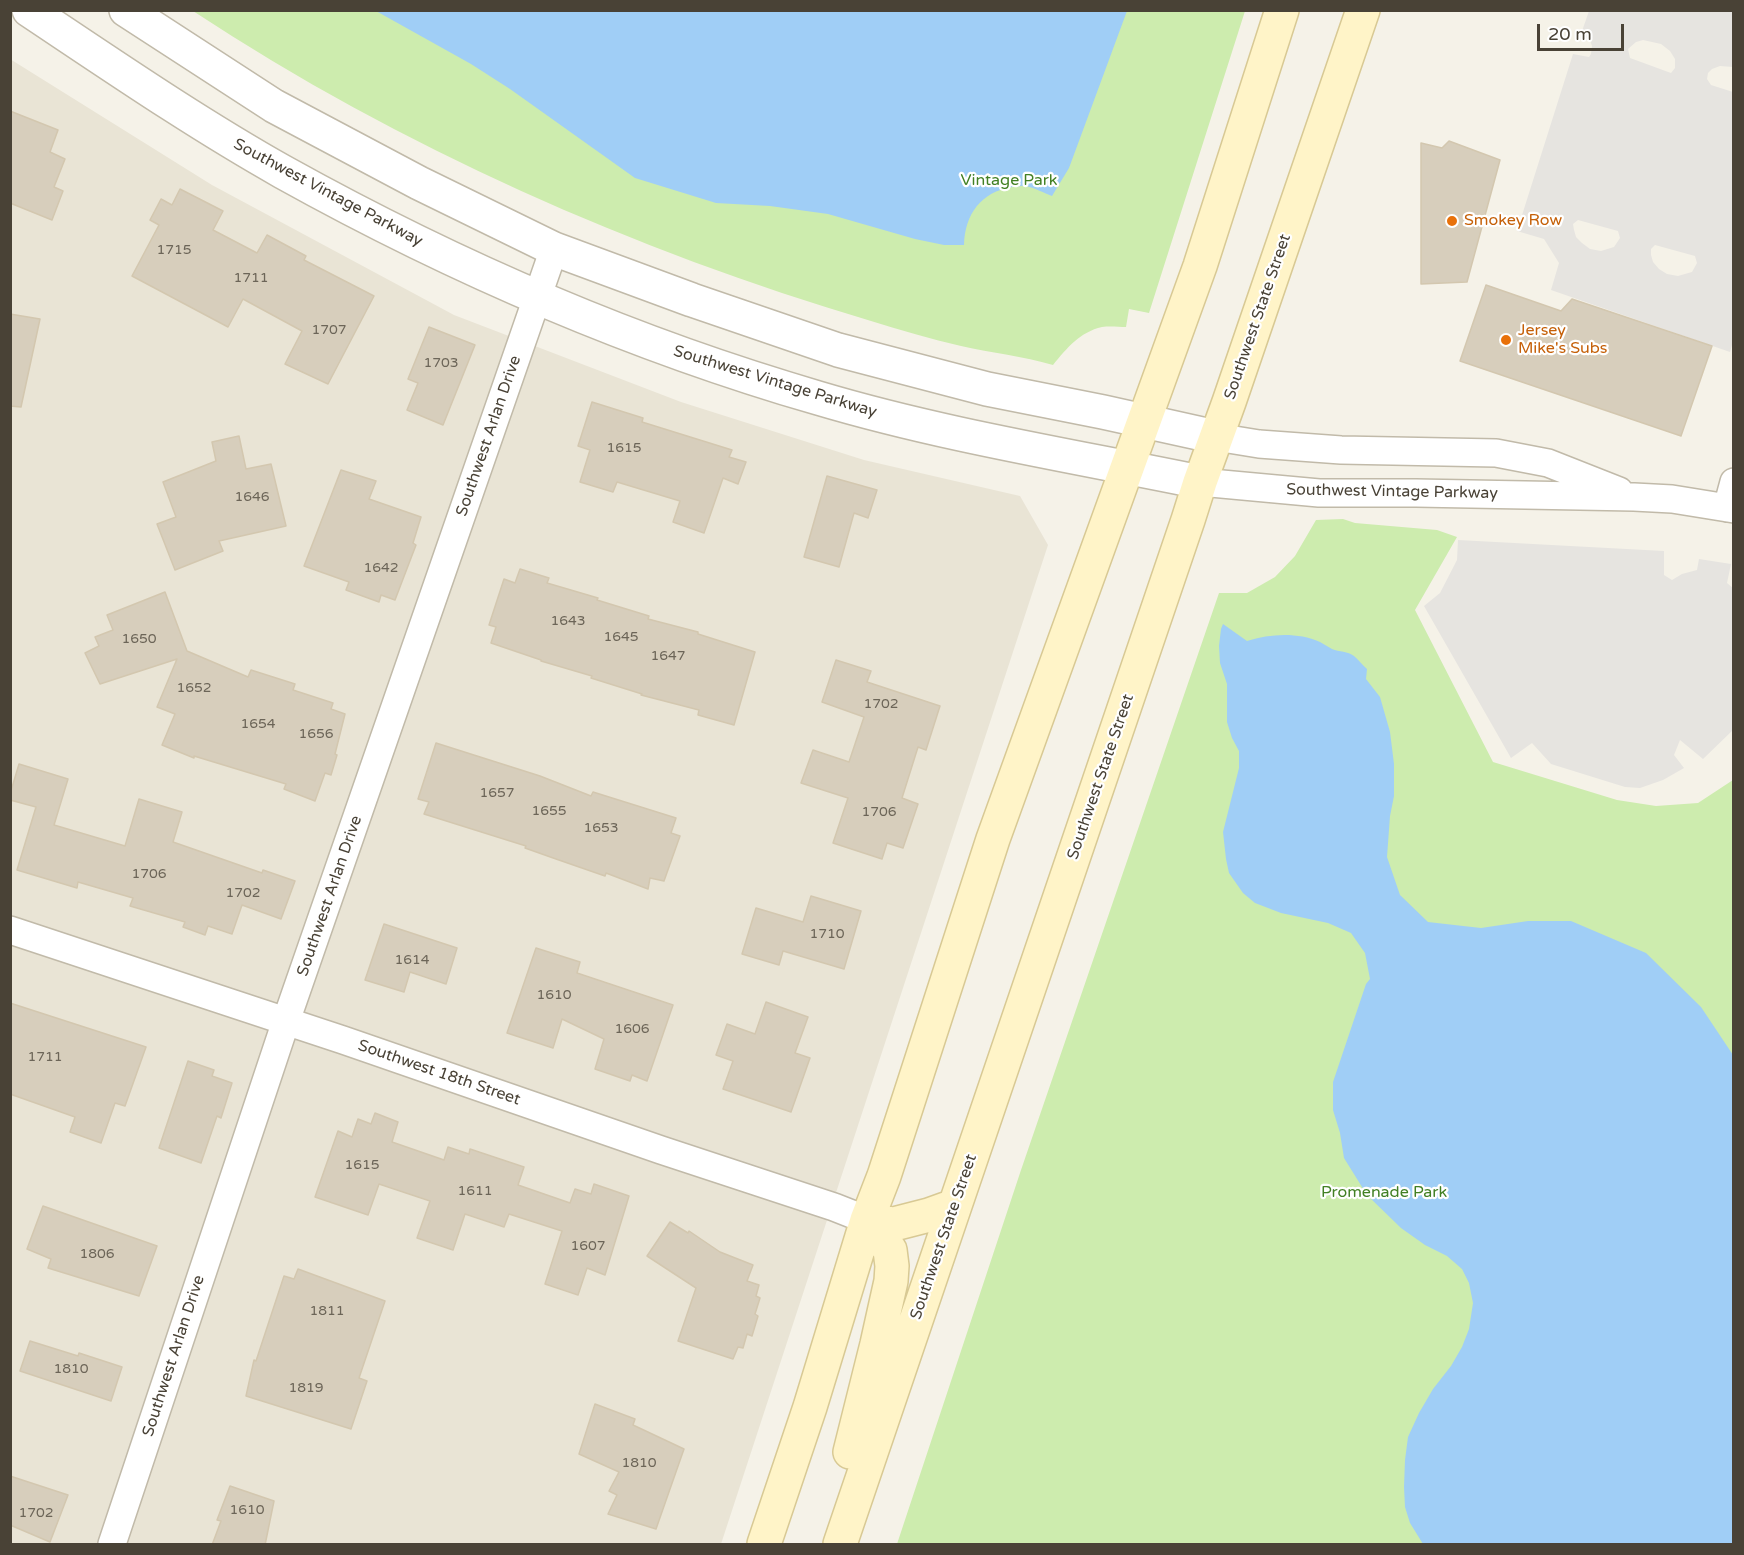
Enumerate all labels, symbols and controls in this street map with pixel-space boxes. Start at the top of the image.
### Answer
scale bar [1540,12,1627,50]
text: 20 m [1548,23,1592,45]
street label: Southwest Vintage Parkway [230,135,426,251]
park label: Vintage Park [960,171,1058,191]
place label: Smokey Row [1464,211,1562,231]
marker: Smokey Row [1445,214,1459,228]
street label: Southwest State Street [1221,232,1295,402]
house number: 1715 [156,242,192,258]
house number: 1711 [233,270,269,286]
place label: Jersey Mike's Subs [1518,321,1608,359]
house number: 1707 [311,322,347,338]
marker: Jersey Mike's Subs [1499,333,1513,347]
street label: Southwest Vintage Parkway [671,342,879,422]
street label: Southwest Arlan Drive [452,353,526,519]
house number: 1703 [423,355,459,371]
house number: 1615 [606,440,642,456]
street label: Southwest Vintage Parkway [1286,481,1498,503]
house number: 1646 [234,489,270,505]
house number: 1642 [363,560,399,576]
house number: 1643 [550,613,586,629]
house number: 1645 [603,629,639,645]
house number: 1650 [121,631,157,647]
house number: 1647 [650,648,686,664]
house number: 1652 [176,680,212,696]
street label: Southwest State Street [1064,692,1138,862]
house number: 1702 [863,696,899,712]
house number: 1654 [240,716,276,732]
house number: 1656 [298,726,334,742]
house number: 1657 [479,785,515,801]
house number: 1655 [531,803,567,819]
house number: 1706 [861,804,897,820]
street label: Southwest Arlan Drive [293,813,367,979]
house number: 1653 [583,820,619,836]
house number: 1706 [131,866,167,882]
house number: 1702 [225,885,261,901]
house number: 1710 [809,926,845,942]
house number: 1614 [394,952,430,968]
house number: 1610 [536,987,572,1003]
house number: 1606 [614,1021,650,1037]
street label: Southwest 18th Street [355,1036,523,1110]
house number: 1711 [27,1049,63,1065]
street label: Southwest State Street [907,1152,981,1322]
house number: 1615 [344,1157,380,1173]
house number: 1611 [457,1183,493,1199]
park label: Promenade Park [1321,1183,1447,1203]
house number: 1607 [570,1238,606,1254]
house number: 1806 [79,1246,115,1262]
street label: Southwest Arlan Drive [139,1273,209,1439]
house number: 1811 [309,1303,345,1319]
house number: 1810 [53,1361,89,1377]
house number: 1819 [288,1380,324,1396]
house number: 1810 [621,1455,657,1471]
house number: 1610 [229,1502,265,1518]
house number: 1702 [18,1505,54,1521]

